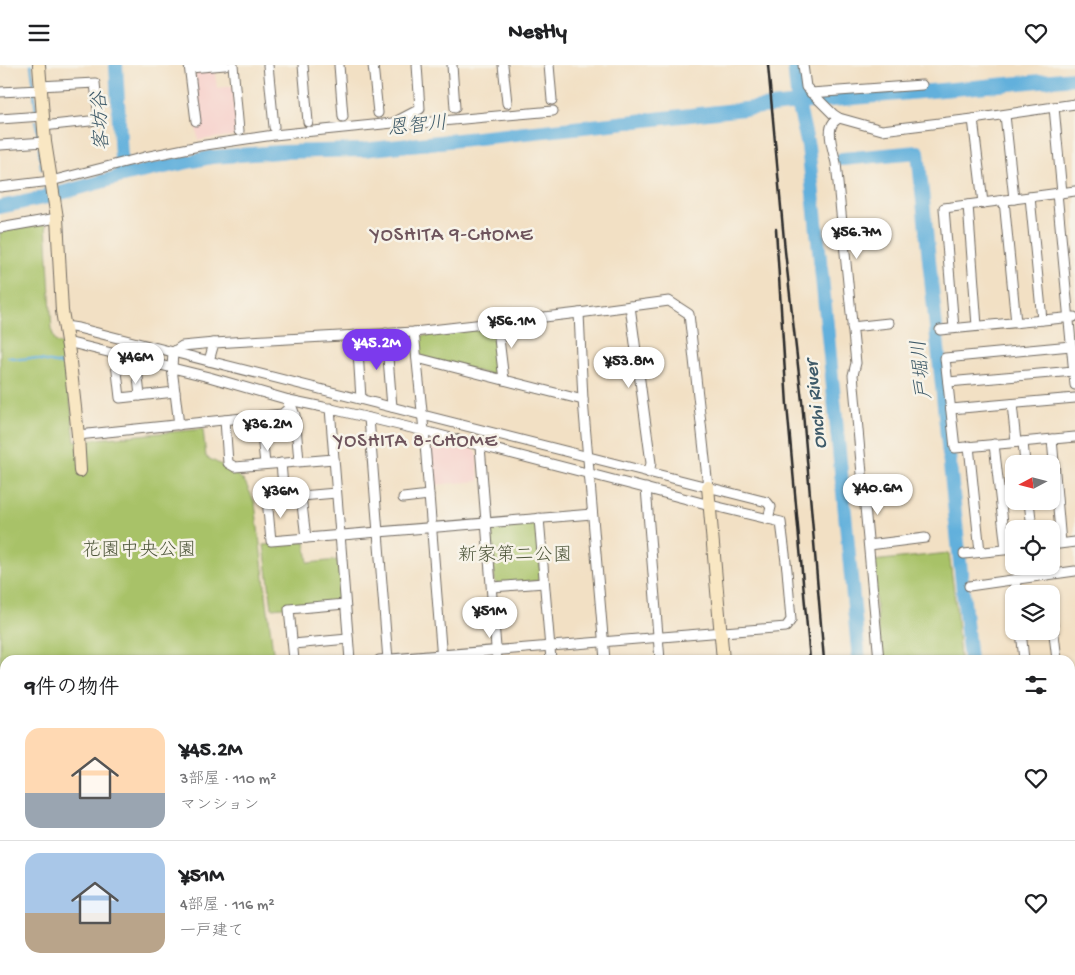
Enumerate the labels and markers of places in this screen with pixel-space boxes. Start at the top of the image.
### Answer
pin: ¥56.7M [816,217,898,260]
pin: ¥56.1M [471,307,553,349]
pin: ¥45.2M [336,329,418,371]
pin: ¥46M [106,343,166,385]
pin: ¥53.8M [588,347,670,389]
pin: ¥36.2M [227,409,309,452]
pin: ¥40.6M [837,473,919,516]
pin: ¥36M [251,477,311,519]
pin: ¥51M [460,597,520,639]

